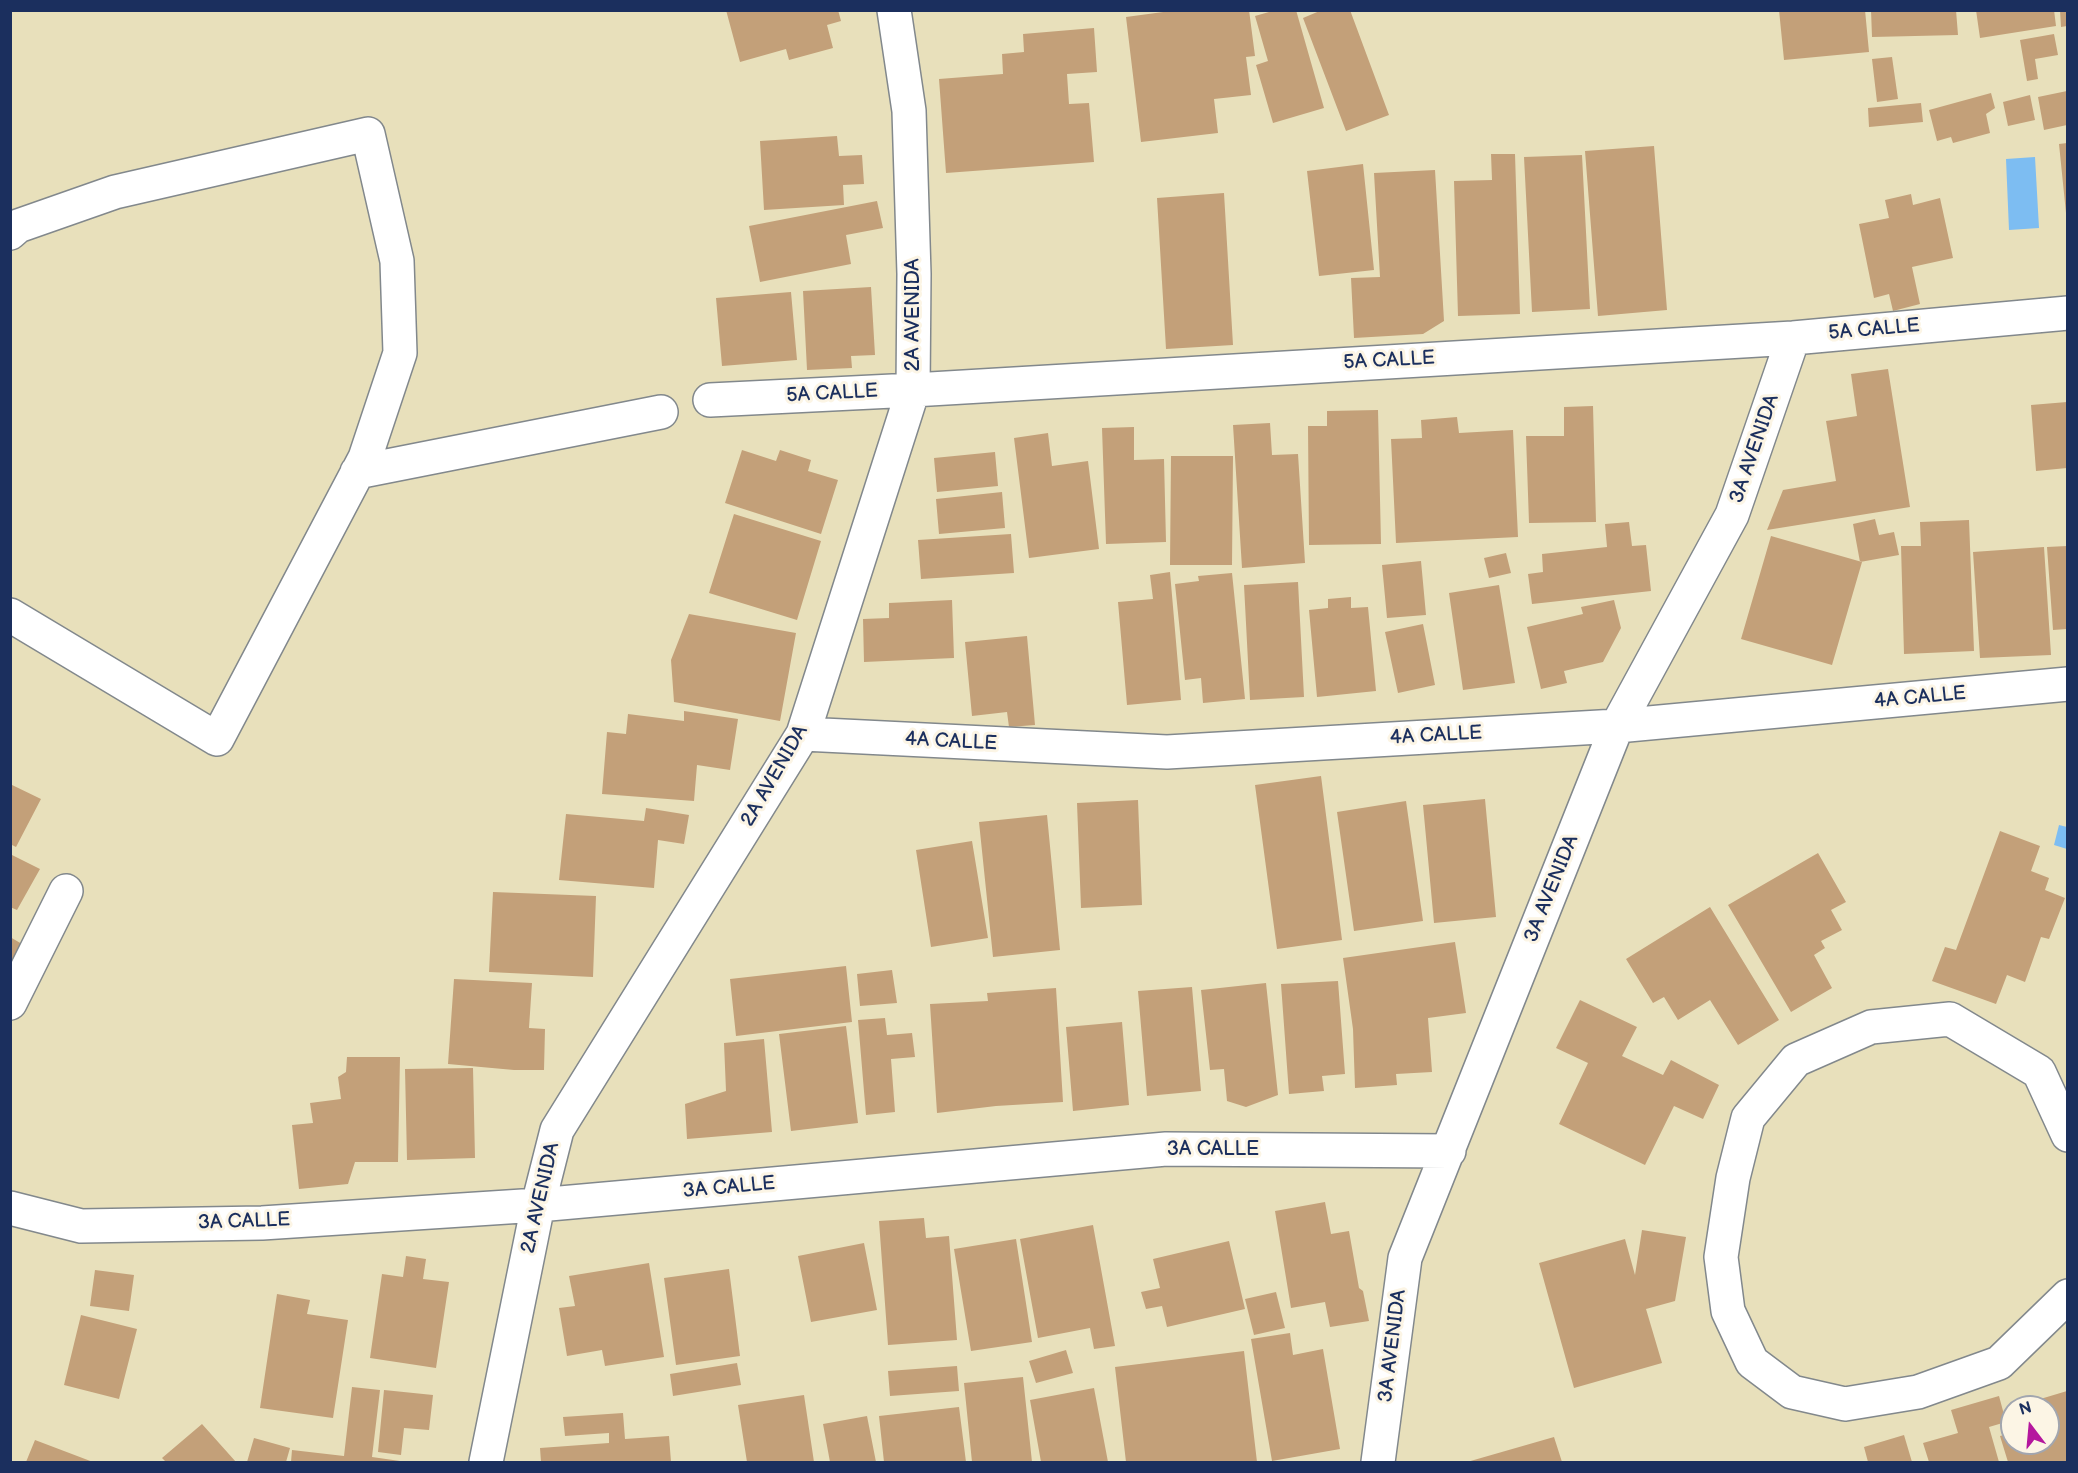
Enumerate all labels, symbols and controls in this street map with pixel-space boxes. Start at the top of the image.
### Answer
street label: 2A AVENIDA [902,259,926,371]
street label: 5A CALLE [1827,314,1921,346]
street label: 5A CALLE [1343,347,1435,375]
street label: 5A CALLE [786,380,878,408]
street label: 3A AVENIDA [1725,391,1785,507]
street label: 4A CALLE [1873,682,1967,714]
street label: 2A AVENIDA [736,721,814,831]
street label: 4A CALLE [1389,722,1483,750]
street label: 4A CALLE [904,728,998,756]
street label: 3A AVENIDA [1520,832,1584,946]
street label: 3A CALLE [1167,1138,1259,1162]
street label: 2A AVENIDA [517,1140,565,1256]
street label: 3A CALLE [682,1172,776,1204]
street label: 3A CALLE [197,1208,291,1236]
street label: 3A AVENIDA [1374,1288,1412,1404]
north arrow [2000,1395,2060,1455]
text: N [2017,1398,2034,1420]

